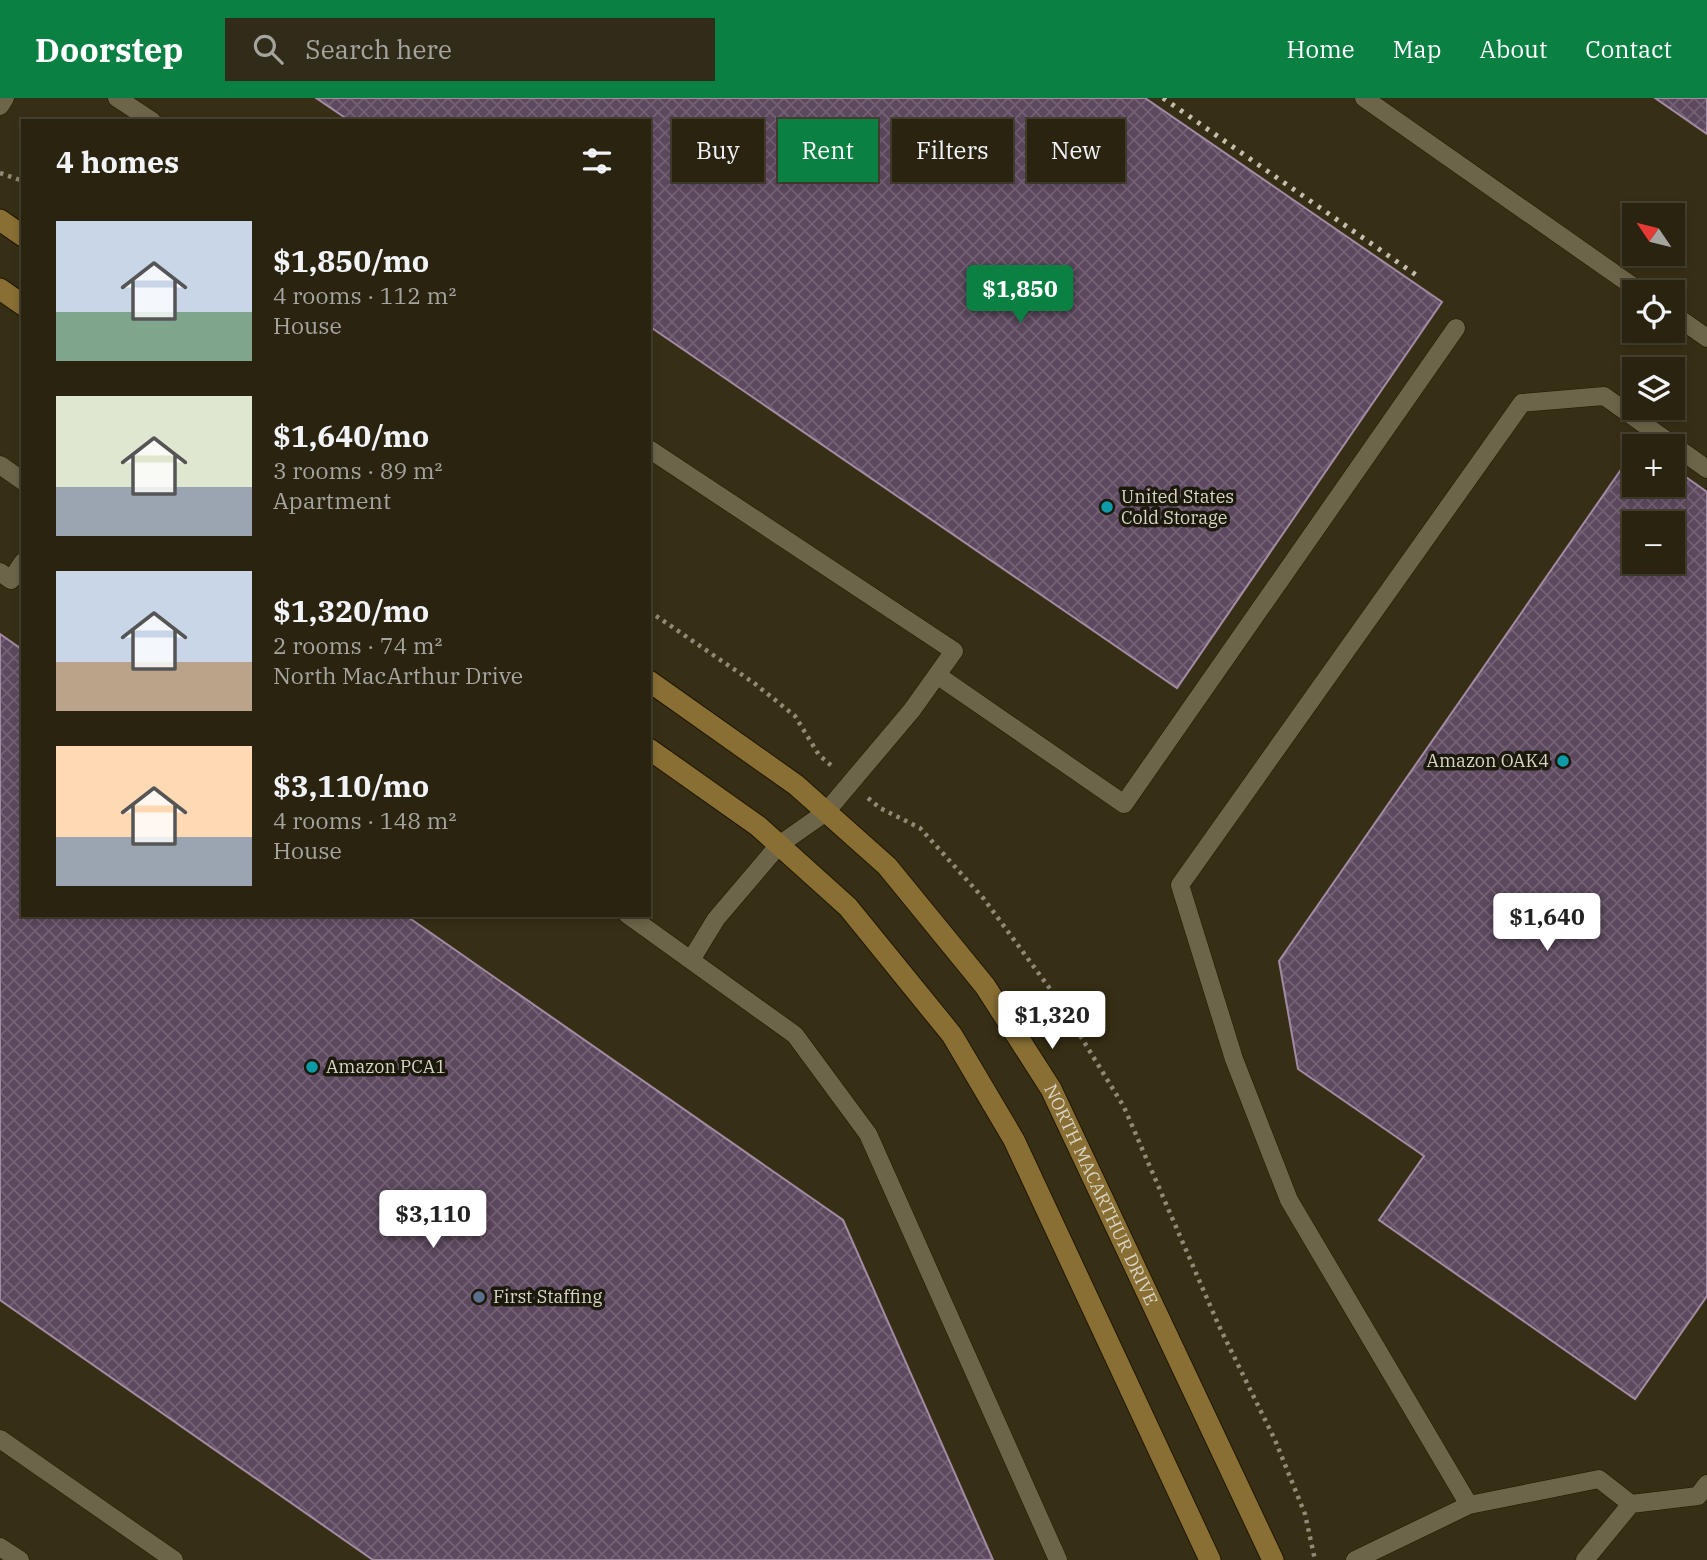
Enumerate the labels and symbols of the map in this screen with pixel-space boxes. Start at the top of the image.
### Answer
north arrow [1622,203,1685,266]
pin: $1,850 [963,266,1077,325]
place label: United States Cold Storage [1121,485,1234,529]
marker: United States Cold Storage [1099,499,1115,515]
place label: Amazon OAK4 [1427,749,1549,772]
marker: Amazon OAK4 [1555,753,1571,769]
pin: $1,640 [1490,894,1604,953]
pin: $1,320 [995,992,1109,1051]
place label: Amazon PCA1 [326,1055,446,1078]
marker: Amazon PCA1 [304,1059,320,1075]
street label: NORTH MACARTHUR DRIVE [1039,1080,1163,1309]
pin: $3,110 [376,1190,490,1250]
place label: First Staffing [493,1285,602,1308]
marker: First Staffing [471,1289,487,1305]

